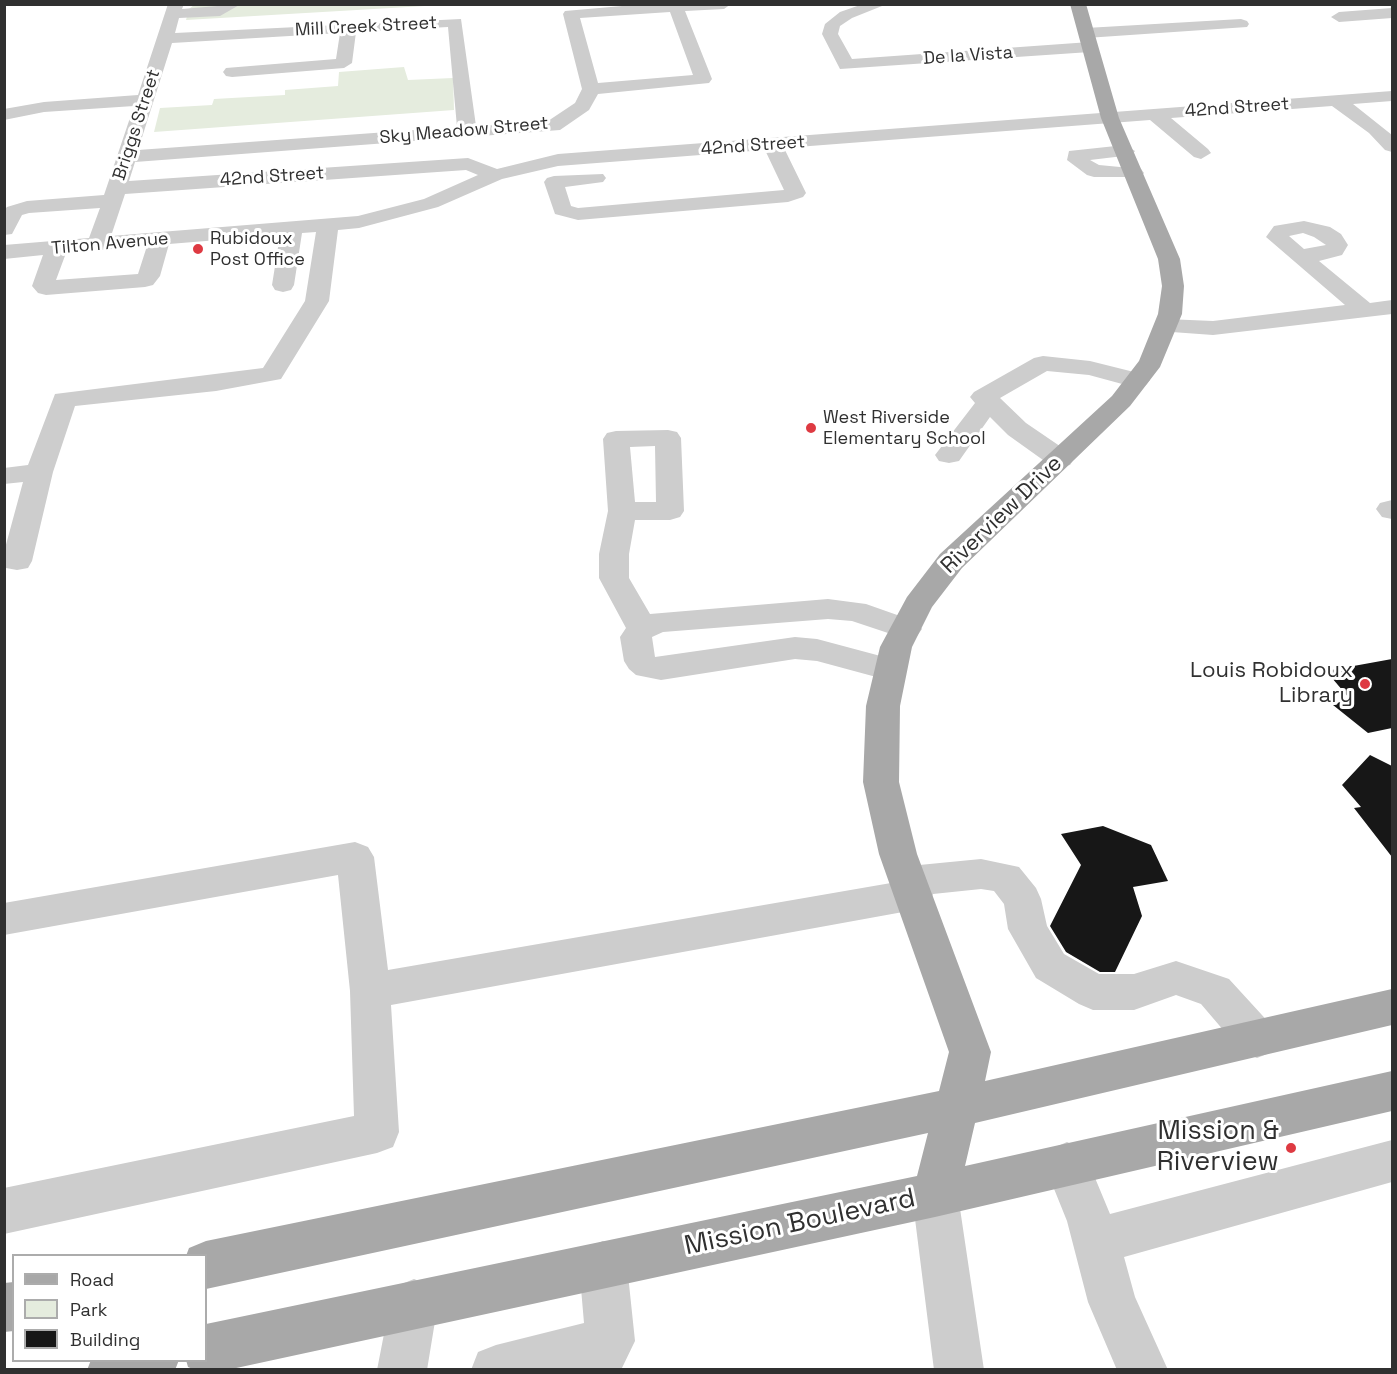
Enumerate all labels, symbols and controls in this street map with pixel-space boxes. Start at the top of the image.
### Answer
street label: Mill Creek Street [294,12,438,42]
street label: De la Vista [922,42,1014,70]
street label: Briggs Street [109,67,165,183]
street label: 42nd Street [1184,94,1290,122]
street label: Sky Meadow Street [379,113,549,149]
street label: 42nd Street [700,132,806,160]
street label: 42nd Street [219,163,325,191]
street label: Tilton Avenue [51,228,169,260]
place label: Rubidoux Post Office [210,228,305,270]
marker: Rubidoux Post Office [191,242,205,256]
place label: West Riverside Elementary School [823,407,986,450]
marker: West Riverside Elementary School [804,421,818,435]
street label: Riverview Drive [936,451,1068,579]
place label: Louis Robidoux Library [1190,658,1353,710]
marker: Louis Robidoux Library [1358,677,1372,691]
place label: Mission & Riverview [1157,1116,1279,1179]
marker: Mission & Riverview [1284,1141,1298,1155]
street label: Mission Boulevard [682,1183,918,1263]
legend [12,1254,207,1362]
text: Road [70,1268,114,1291]
text: Park [70,1298,107,1321]
text: Building [70,1328,140,1351]

